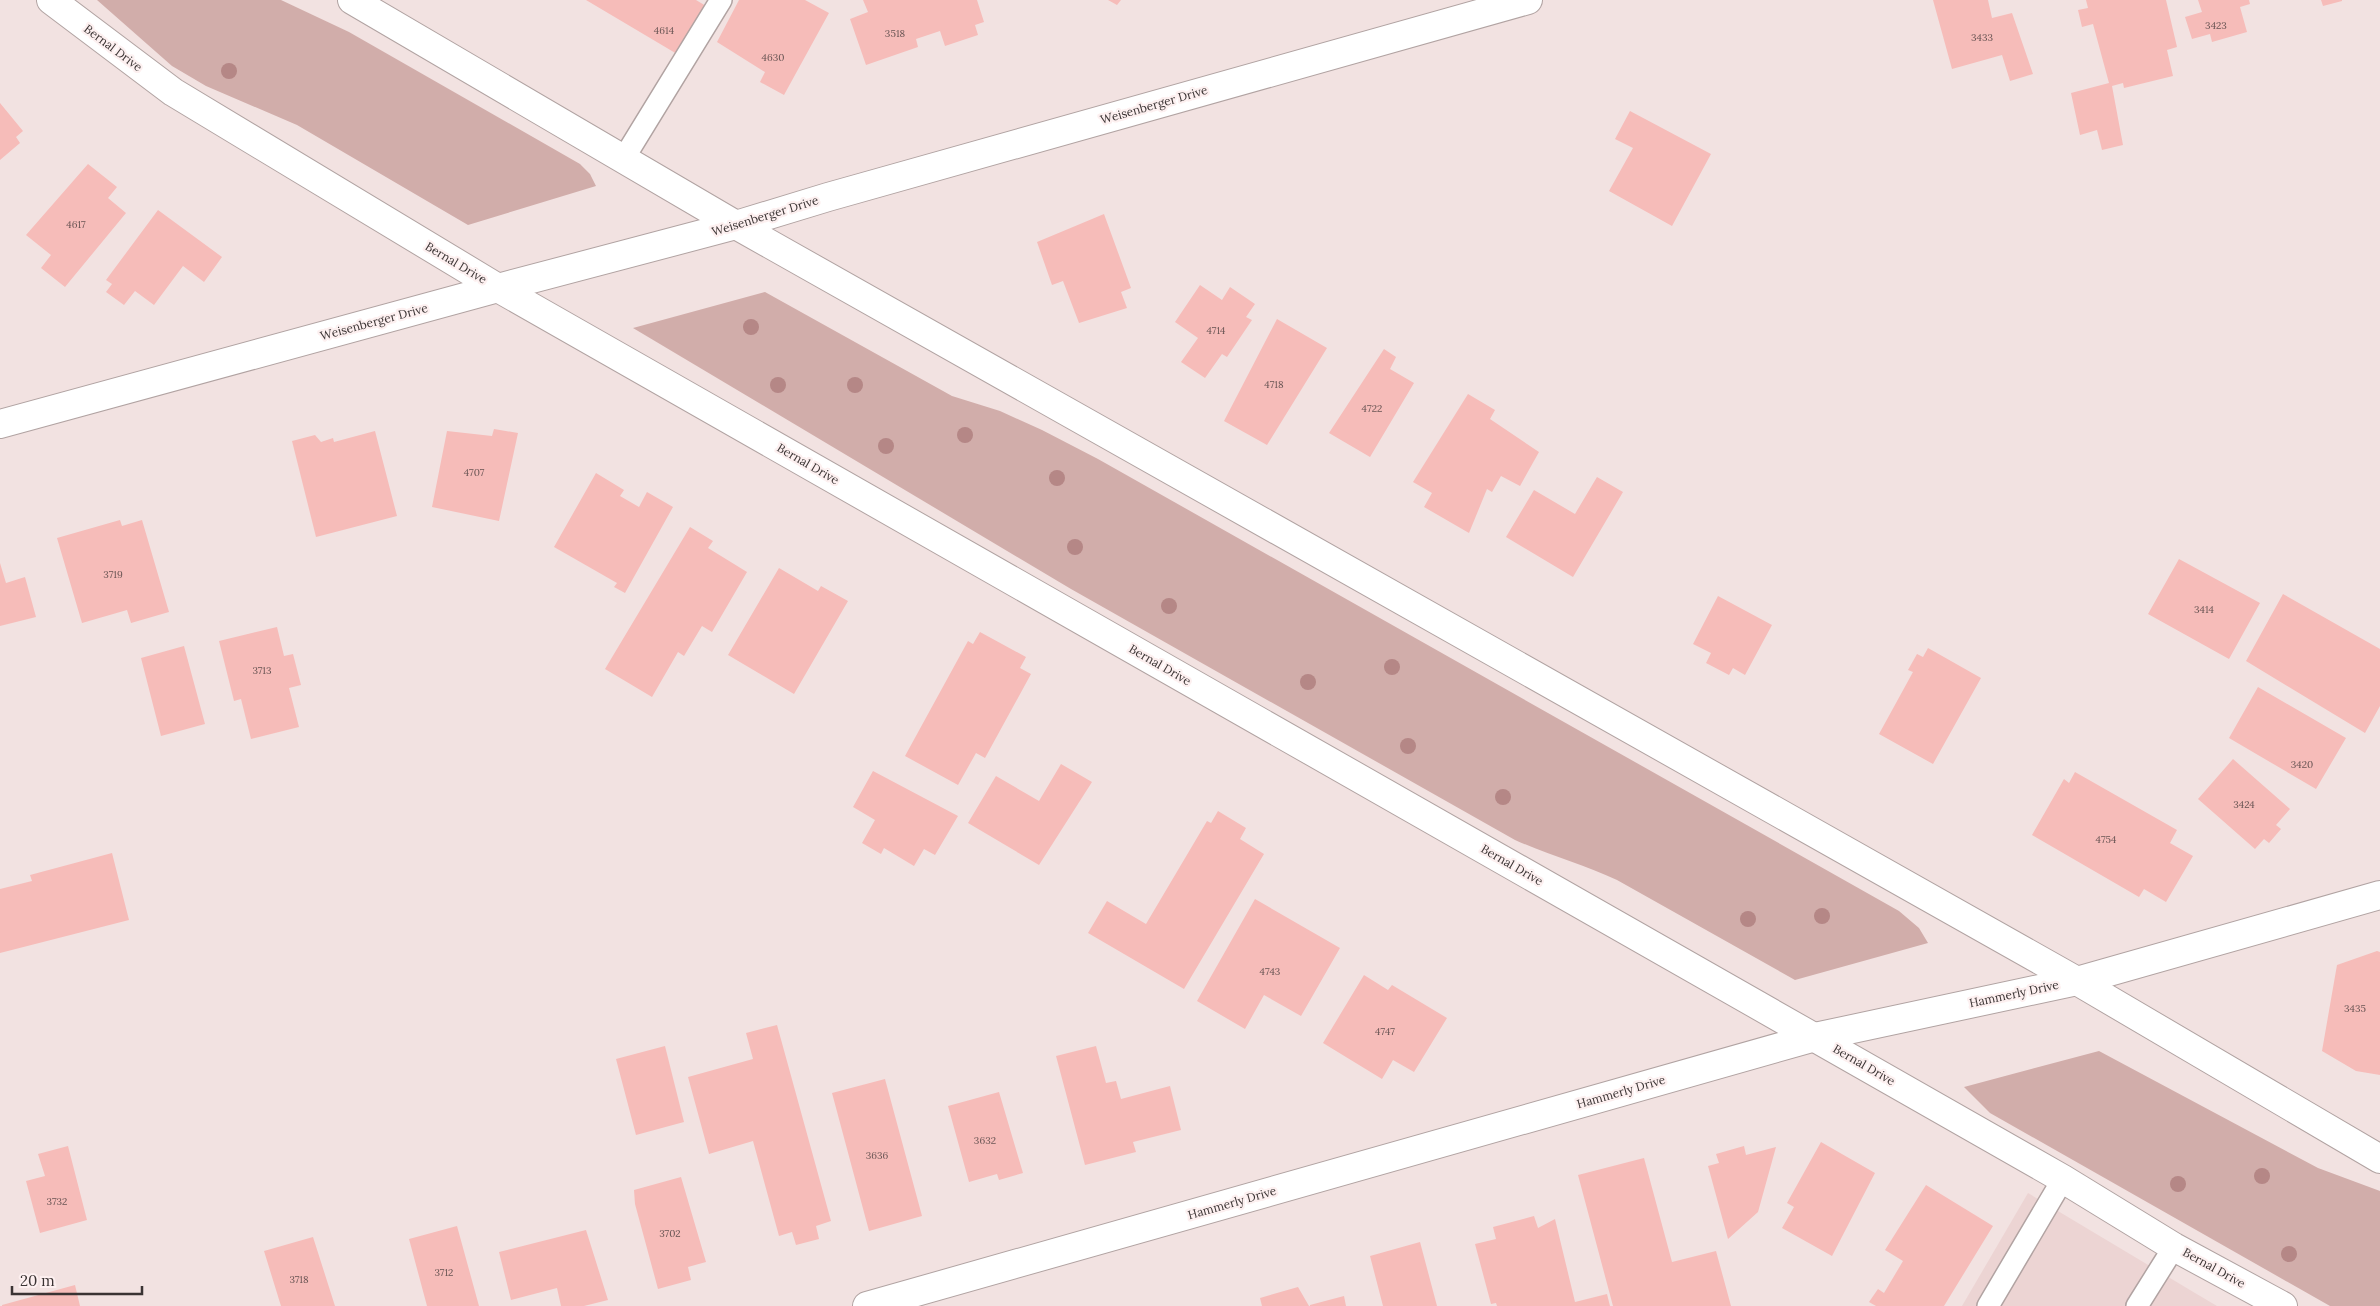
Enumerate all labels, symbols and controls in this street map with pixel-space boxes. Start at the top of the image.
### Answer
house number: 3423 [2205,19,2227,32]
street label: Bernal Drive [81,21,146,75]
house number: 4614 [654,24,675,37]
house number: 3518 [885,27,906,40]
house number: 3433 [1971,31,1993,44]
house number: 4630 [762,51,784,64]
street label: Weisenberger Drive [1099,82,1210,127]
street label: Weisenberger Drive [710,192,820,239]
house number: 4617 [66,218,86,231]
street label: Bernal Drive [423,238,490,287]
street label: Weisenberger Drive [318,300,430,343]
house number: 4714 [1206,324,1226,337]
house number: 4718 [1264,378,1284,391]
house number: 4722 [1362,402,1382,415]
street label: Bernal Drive [775,440,842,488]
house number: 4707 [464,466,485,479]
house number: 3719 [103,568,123,581]
house number: 3414 [2194,603,2215,616]
street label: Bernal Drive [1127,641,1194,689]
house number: 3713 [252,664,272,677]
house number: 3420 [2291,758,2313,771]
house number: 3424 [2233,798,2255,811]
house number: 4754 [2096,833,2117,846]
street label: Bernal Drive [1479,841,1546,889]
house number: 4743 [1260,965,1281,978]
street label: Hammerly Drive [1968,977,2061,1010]
house number: 3435 [2344,1002,2366,1015]
house number: 4747 [1375,1025,1395,1038]
street label: Bernal Drive [1831,1041,1898,1089]
street label: Hammerly Drive [1575,1072,1667,1111]
house number: 3632 [974,1134,996,1147]
house number: 3636 [866,1149,889,1162]
street label: Hammerly Drive [1186,1183,1278,1222]
house number: 3732 [47,1195,67,1208]
house number: 3702 [659,1227,681,1240]
street label: Bernal Drive [2180,1244,2249,1291]
scale bar [12,1264,142,1296]
house number: 3712 [435,1266,453,1279]
text: 20 m [20,1271,55,1290]
house number: 3718 [289,1273,309,1286]

